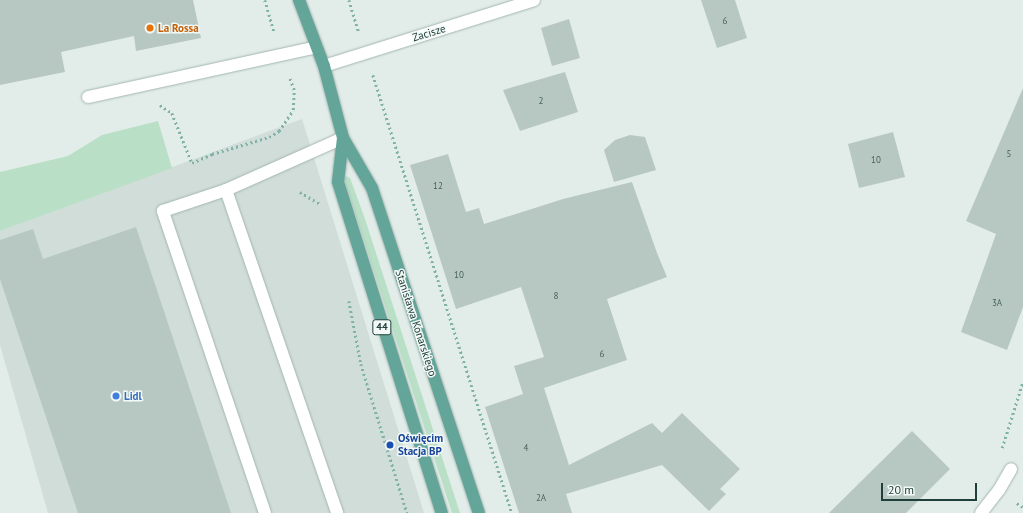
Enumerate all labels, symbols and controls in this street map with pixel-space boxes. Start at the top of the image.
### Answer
house number: 6 [723,16,727,26]
place label: La Rossa [158,21,199,35]
street label: Zacisze [411,22,447,44]
marker: La Rossa [145,23,155,33]
house number: 2 [539,96,543,106]
house number: 5 [1007,149,1011,159]
house number: 10 [871,155,881,165]
house number: 12 [433,181,443,191]
street label: Stanisława Konarskiego [393,268,439,378]
house number: 10 [454,270,464,280]
house number: 8 [554,291,558,301]
house number: 3A [992,298,1002,308]
road number: 44 [372,319,392,335]
house number: 6 [600,349,604,359]
place label: Lidl [124,389,142,403]
marker: Lidl [111,391,121,401]
place label: Oświęcim Stacja BP [398,432,443,458]
marker: Oświęcim Stacja BP [385,440,395,450]
house number: 4 [524,443,528,453]
scale bar [883,475,979,501]
text: 20 m [888,482,914,497]
house number: 2A [536,493,546,503]

